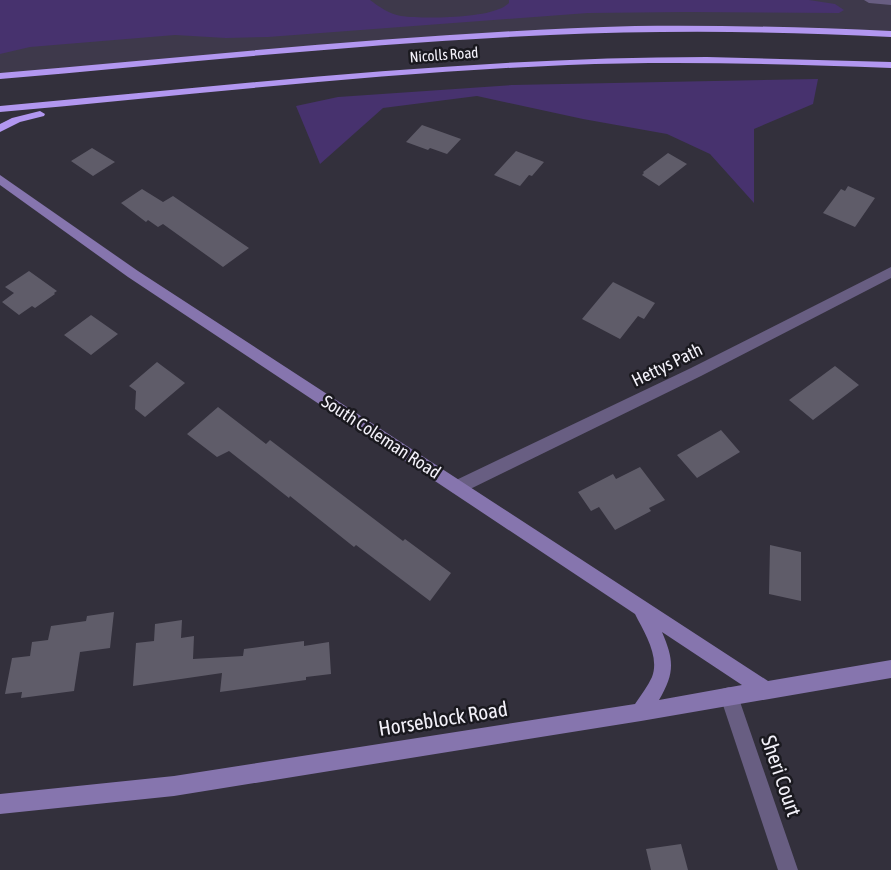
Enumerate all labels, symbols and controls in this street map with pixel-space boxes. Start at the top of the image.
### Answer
street label: Nicolls Road [409,44,479,65]
street label: Hettys Path [628,338,706,391]
street label: South Coleman Road [318,390,445,483]
street label: Horseblock Road [377,696,509,740]
street label: Sheri Court [757,732,807,819]

